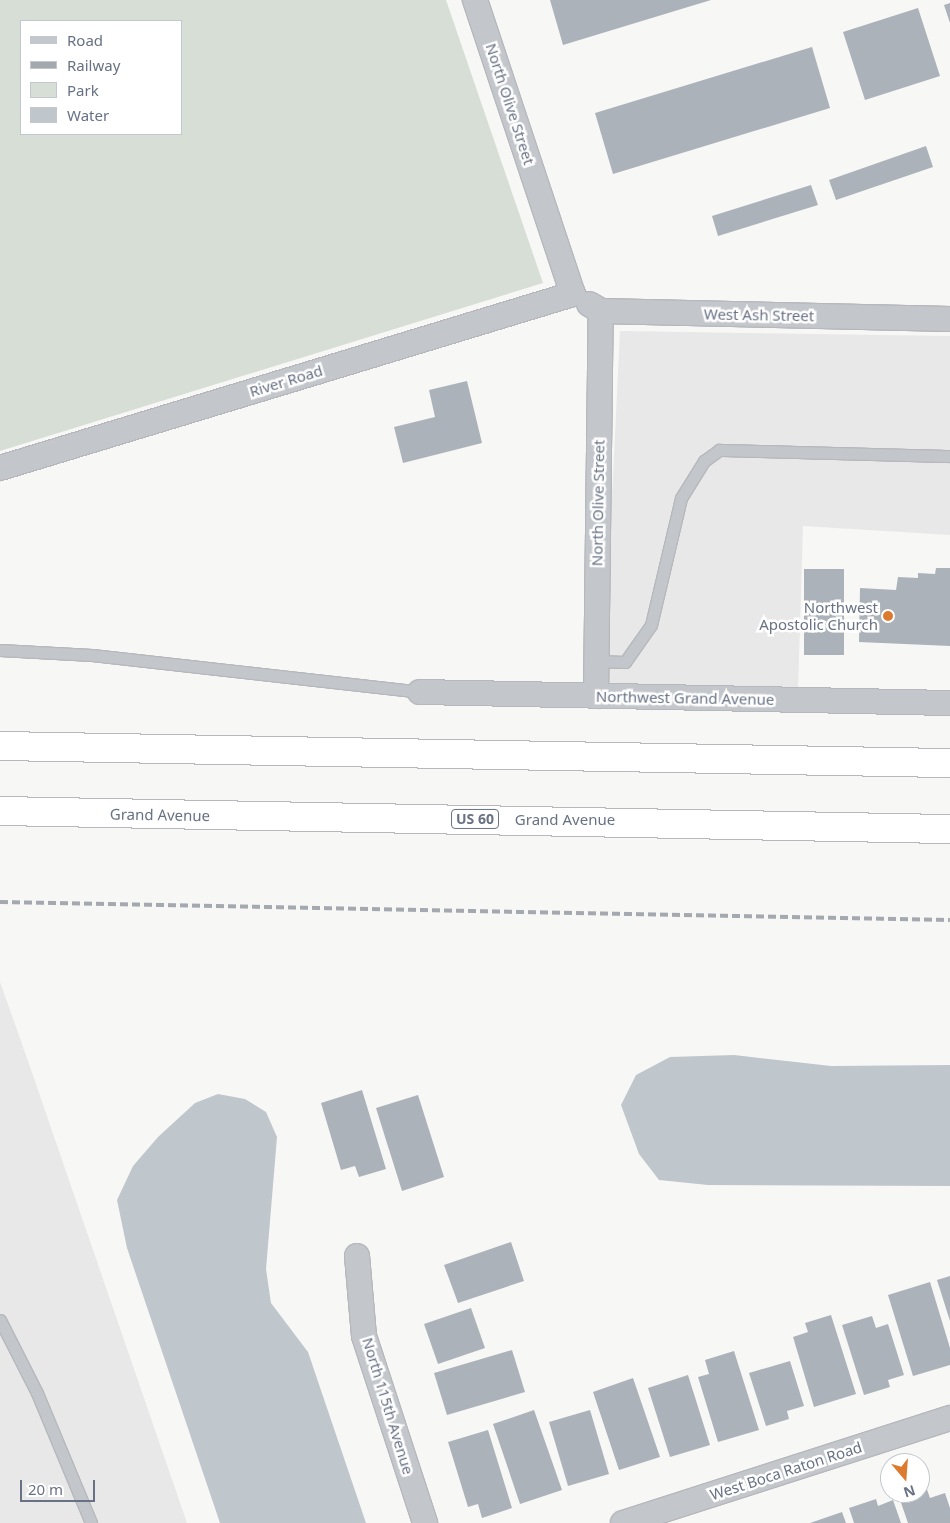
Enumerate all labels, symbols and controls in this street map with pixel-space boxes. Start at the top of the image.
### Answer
legend [20,20,182,135]
text: Road [67,30,103,50]
street label: North Olive Street [482,41,538,167]
text: Railway [67,55,120,75]
text: Park [67,80,99,100]
text: Water [67,105,109,125]
street label: West Ash Street [704,305,814,325]
street label: River Road [247,361,325,401]
street label: North Olive Street [588,440,608,566]
place label: Northwest Apostolic Church [759,598,878,633]
marker: Northwest Apostolic Church [882,610,894,622]
street label: Northwest Grand Avenue [596,687,774,709]
street label: Grand Avenue [110,805,210,825]
road number: US 60 [450,808,500,831]
street label: Grand Avenue [515,811,615,829]
street label: North 115th Avenue [359,1335,417,1477]
street label: West Boca Raton Road [708,1438,864,1504]
north arrow [880,1453,930,1503]
scale bar [22,1470,98,1502]
text: 20 m [28,1479,63,1499]
text: N [901,1481,918,1503]

